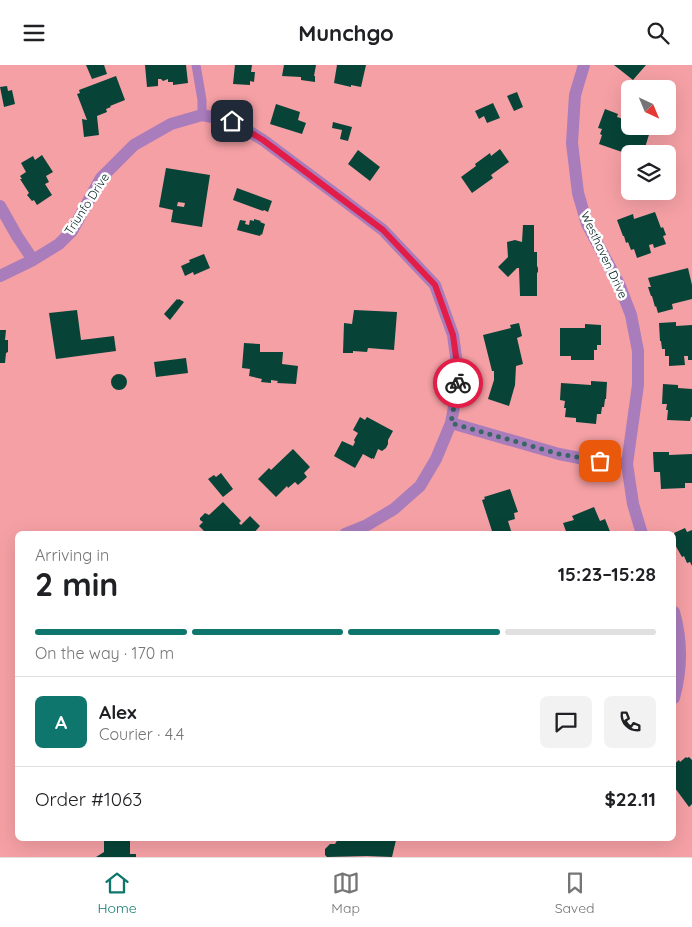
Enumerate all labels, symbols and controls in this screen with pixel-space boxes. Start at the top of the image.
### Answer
icon: menu [20,19,48,47]
text: Munchgo [298,19,394,47]
icon: search [644,19,672,47]
north arrow [621,80,676,135]
map controls [621,80,676,200]
pin [211,100,253,142]
icon: home [218,107,246,135]
button: layers [621,145,676,200]
street label: Triunfo Drive [61,170,112,237]
street label: Westhaven Drive [578,209,631,301]
courier [433,358,483,408]
icon: bike [444,369,472,397]
pin [579,440,621,482]
icon: bag [586,447,614,475]
text: Arriving in [35,545,109,565]
text: 15:23–15:28 [558,562,656,586]
text: 2 min [35,564,118,604]
text: On the way · 170 m [35,643,174,663]
button: chat [540,696,592,748]
button: phone [604,696,656,748]
text: Alex [99,700,137,724]
text: A [55,710,67,734]
text: Courier · 4.4 [99,724,184,744]
text: Order #1063 [35,787,142,811]
text: $22.11 [604,787,656,811]
tab: Home [97,869,137,917]
tab: Map [331,869,360,917]
tab: Saved [555,869,595,917]

